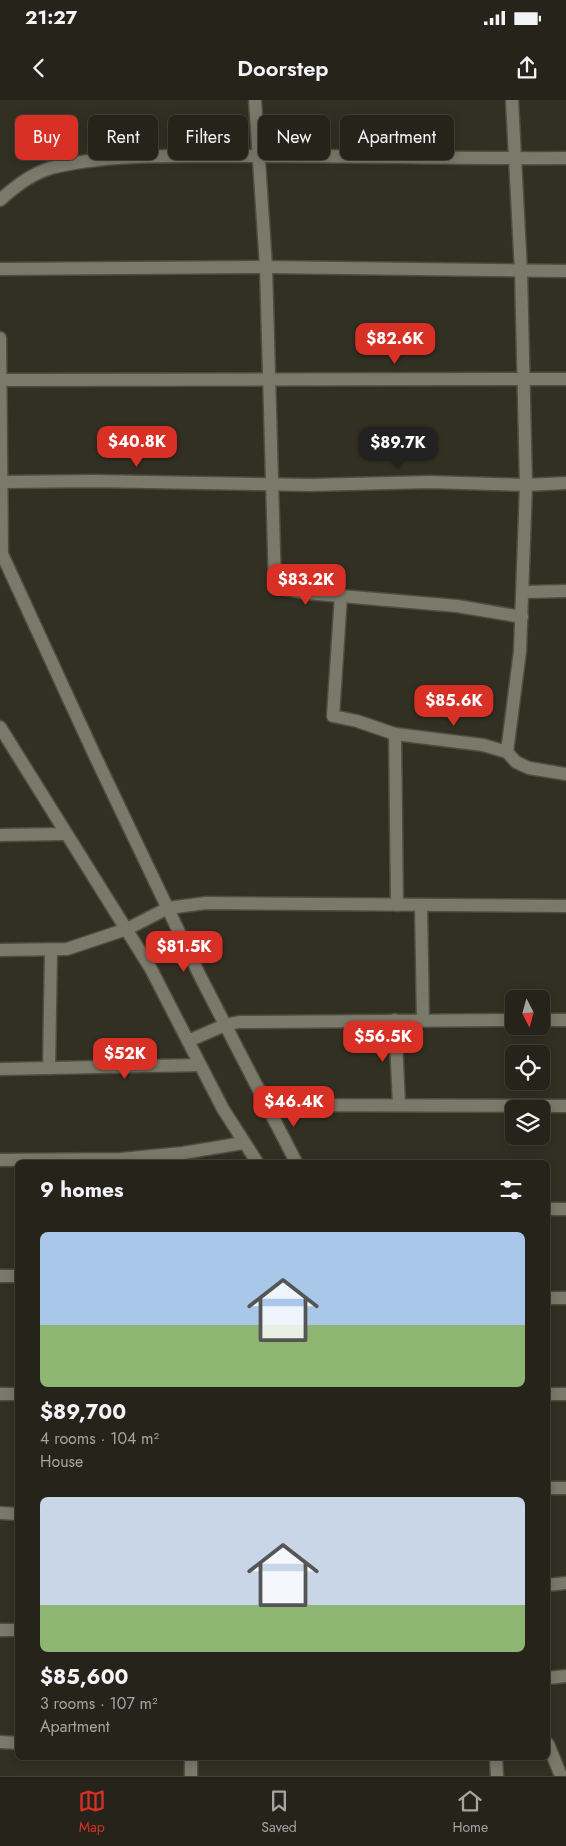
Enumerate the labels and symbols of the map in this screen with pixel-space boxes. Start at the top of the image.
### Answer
pin: $82.6K [354,322,436,365]
pin: $40.8K [96,426,178,468]
pin: $89.7K [357,426,439,469]
pin: $83.2K [265,564,347,606]
pin: $85.6K [413,684,495,727]
pin: $81.5K [143,930,225,973]
north arrow [505,990,550,1035]
pin: $56.5K [342,1020,424,1063]
pin: $52K [95,1038,155,1080]
pin: $46.4K [253,1086,335,1128]

